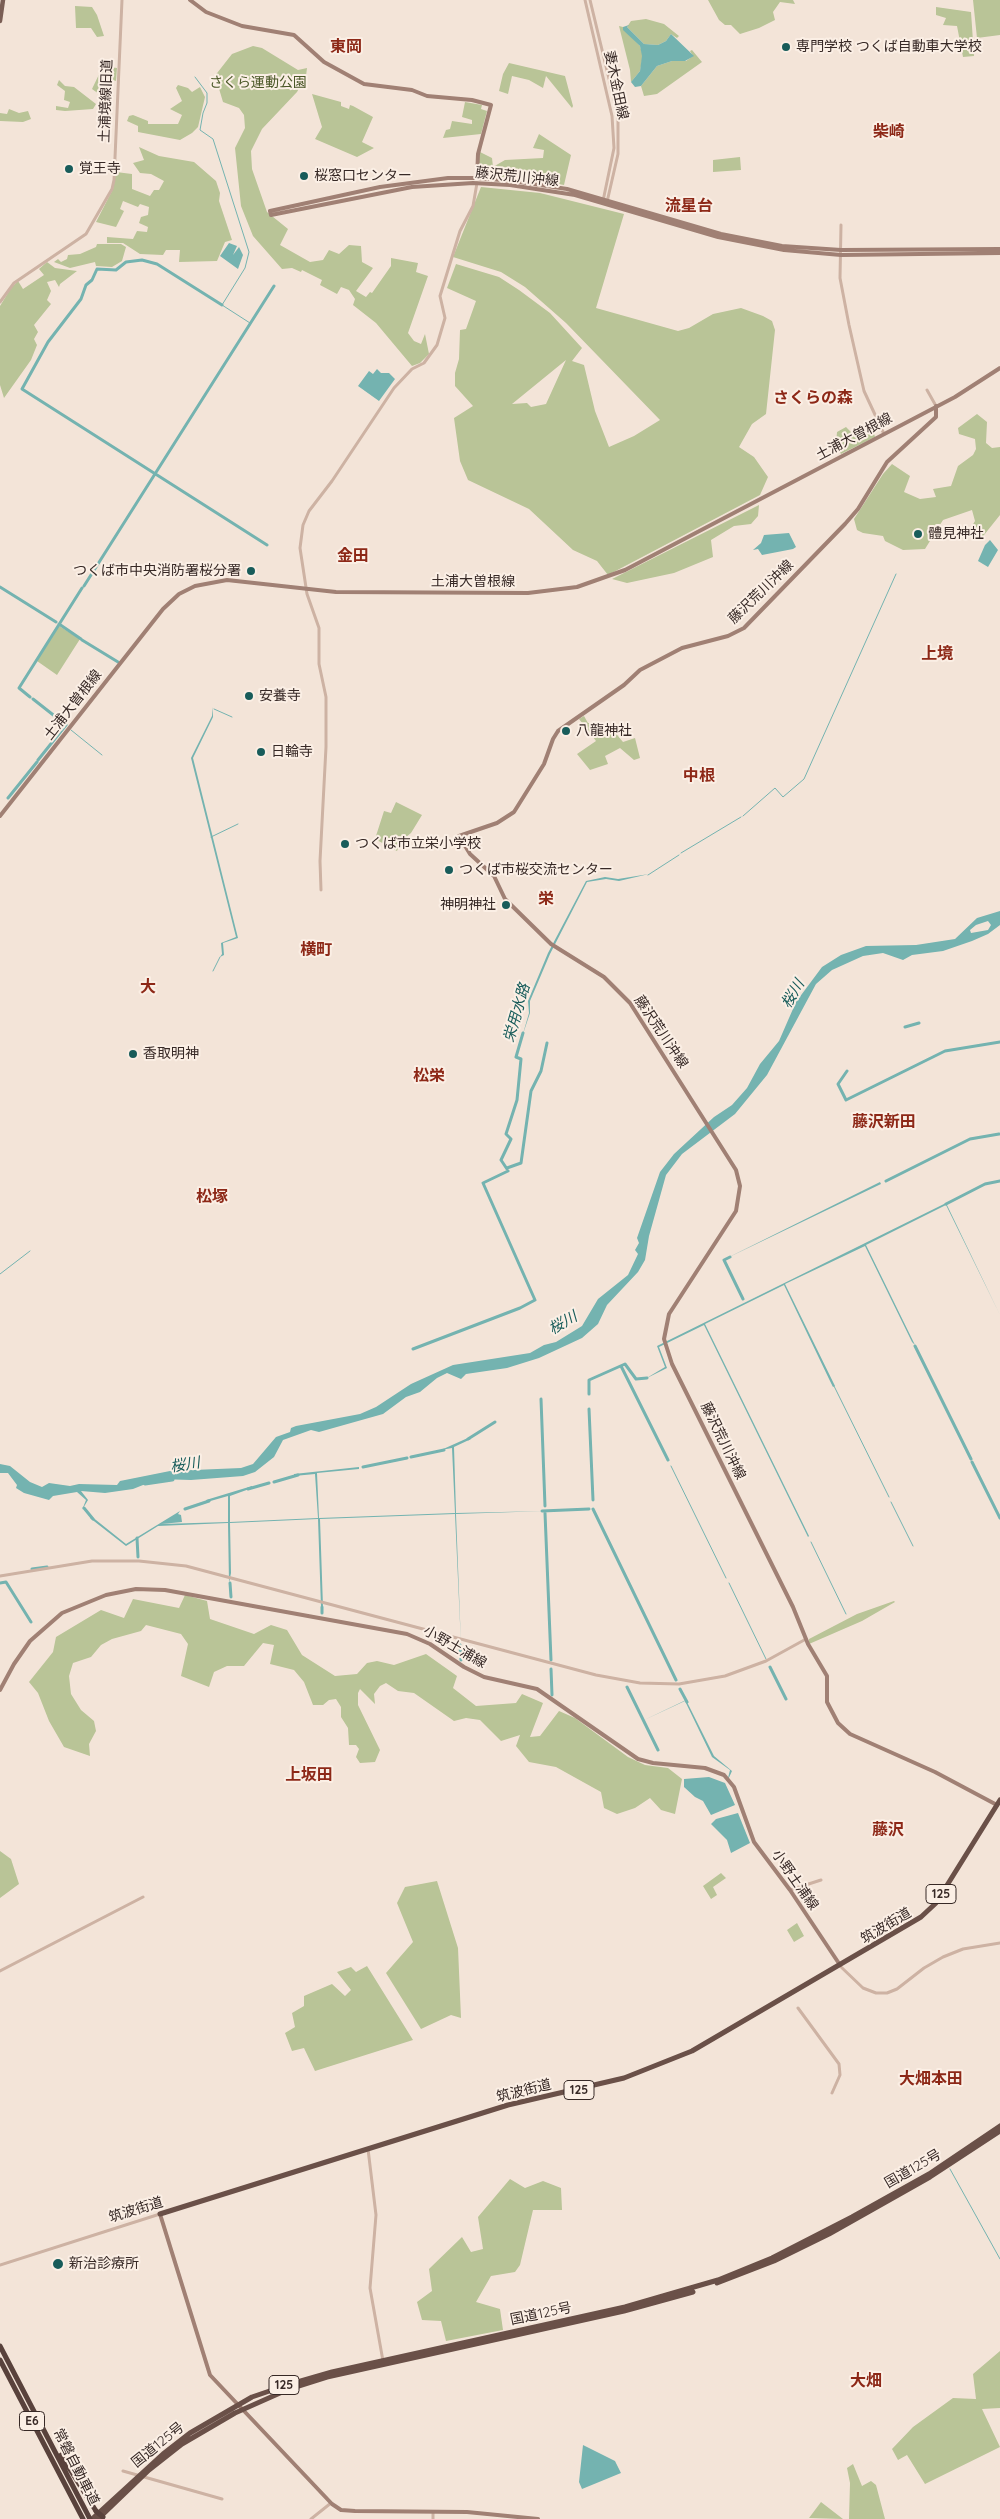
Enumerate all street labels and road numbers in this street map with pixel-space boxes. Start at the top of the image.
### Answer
street label: 妻木金田線 [601,49,631,121]
street label: 土浦境線旧道 [96,59,116,143]
street label: 藤沢荒川沖線 [474,164,560,190]
street label: 土浦大曽根線 [813,410,895,464]
street label: 藤沢荒川沖線 [725,557,797,627]
street label: 土浦大曽根線 [431,574,515,590]
street label: 土浦大曽根線 [41,667,105,743]
street label: 藤沢荒川沖線 [631,992,691,1072]
street label: 藤沢荒川沖線 [697,1400,749,1482]
street label: 小野土浦線 [420,1622,490,1672]
street label: 小野土浦線 [768,1847,822,1913]
road number: 125 [926,1885,956,1904]
street label: 筑波街道 [858,1904,914,1948]
street label: 筑波街道 [495,2076,553,2106]
road number: 125 [564,2080,594,2100]
street label: 国道125号 [882,2146,944,2192]
street label: 筑波街道 [107,2194,165,2226]
street label: 国道125号 [509,2299,573,2329]
road number: 125 [269,2376,299,2394]
road number: E6 [20,2412,44,2430]
street label: 国道125号 [128,2419,188,2471]
street label: 常磐自動車道 [49,2426,103,2508]

